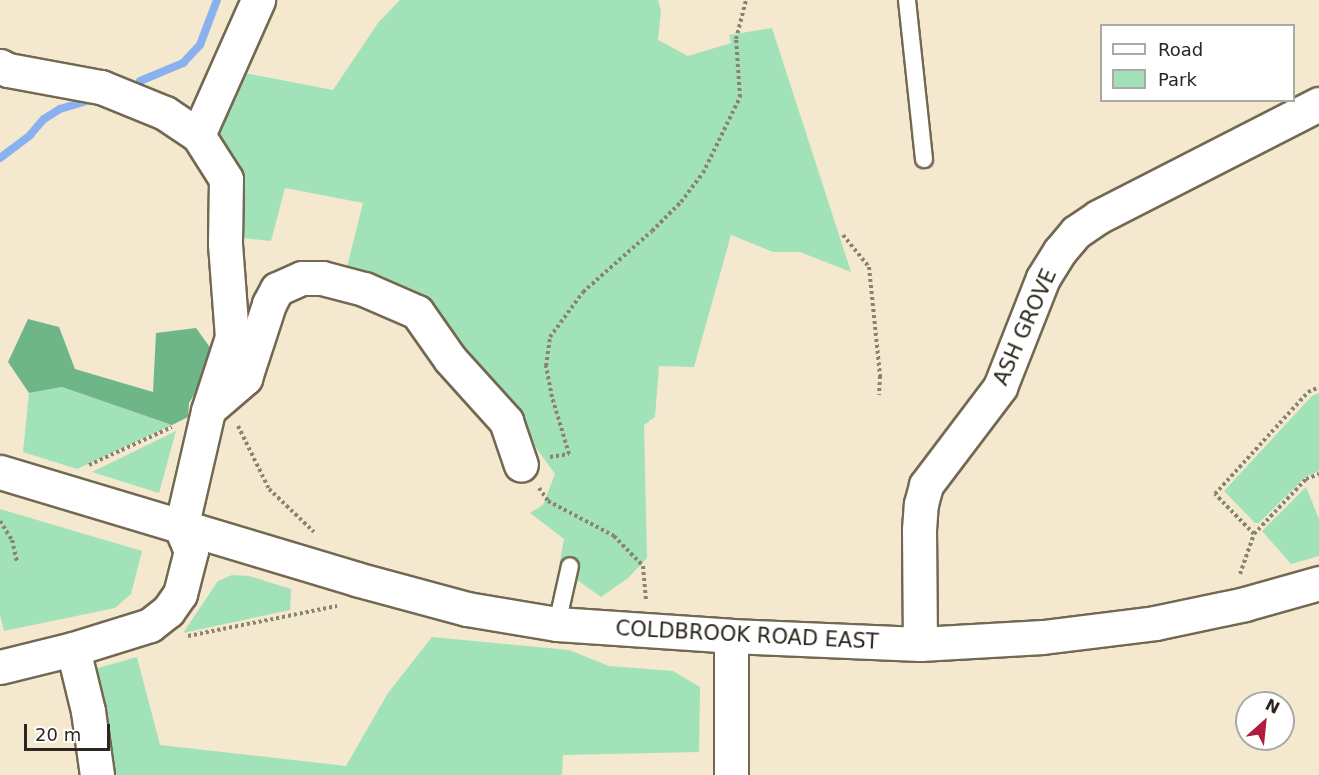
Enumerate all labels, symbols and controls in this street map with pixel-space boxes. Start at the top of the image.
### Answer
legend [1100,24,1295,102]
text: Road [1158,39,1203,60]
text: Park [1158,69,1197,90]
street label: ASH GROVE [988,265,1062,389]
street label: COLDBROOK ROAD EAST [615,616,879,654]
north arrow [1235,691,1295,751]
text: N [1262,695,1283,718]
scale bar [27,712,112,750]
text: 20 m [35,724,81,745]

